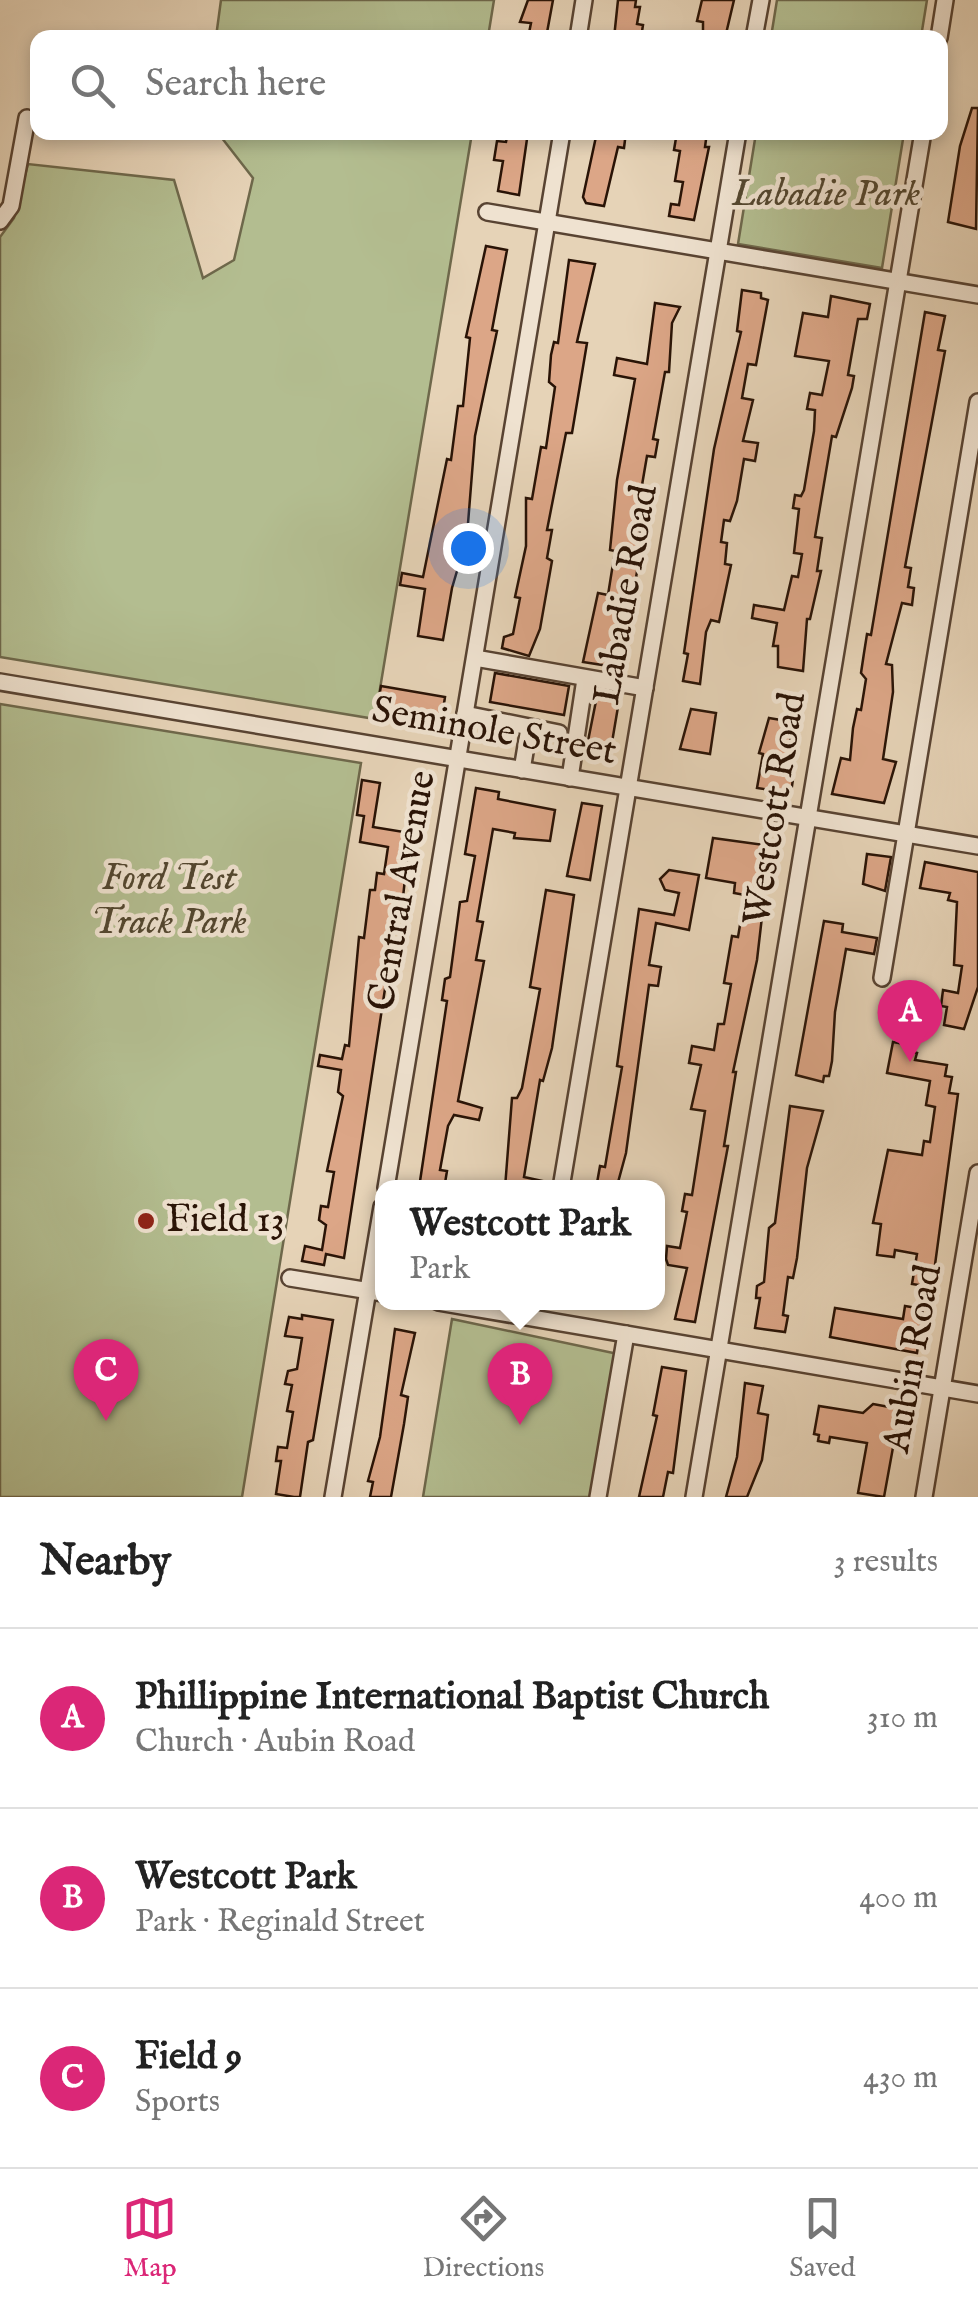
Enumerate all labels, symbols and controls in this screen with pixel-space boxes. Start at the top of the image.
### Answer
search box [30,30,948,140]
icon: search [65,58,120,113]
text: Search here [145,61,326,109]
park label: Labadie Park [731,171,920,219]
street label: Labadie Road [584,481,670,709]
your location [443,523,494,574]
street label: Seminole Street [368,687,620,777]
street label: Westcott Road [734,688,818,929]
street label: Central Avenue [358,767,448,1015]
park label: Ford Test Track Park [91,855,247,947]
pin: A [878,980,942,1062]
popup [375,1180,665,1310]
place label: Field 13 [166,1197,285,1245]
text: Westcott Park [409,1201,631,1249]
marker: Field 13 [135,1210,157,1232]
text: Park [409,1249,470,1290]
street label: Aubin Road [874,1260,954,1458]
pin: C [74,1338,138,1421]
pin: B [488,1342,552,1425]
text: Nearby [40,1536,171,1589]
text: 3 results [834,1542,938,1583]
text: Phillippine International Baptist Church [135,1674,769,1722]
text: A [62,1698,83,1739]
text: 310 m [867,1698,938,1739]
text: Church · Aubin Road [135,1722,415,1763]
text: Westcott Park [135,1854,357,1902]
text: B [62,1878,83,1919]
text: 400 m [859,1878,938,1919]
text: Park · Reginald Street [135,1902,425,1943]
text: Field 9 [135,2034,242,2082]
text: C [61,2058,84,2099]
text: 430 m [863,2058,938,2099]
text: Sports [135,2082,220,2123]
tab: Map [122,2191,177,2286]
tab: Directions [422,2191,544,2286]
tab: Saved [789,2191,856,2286]

